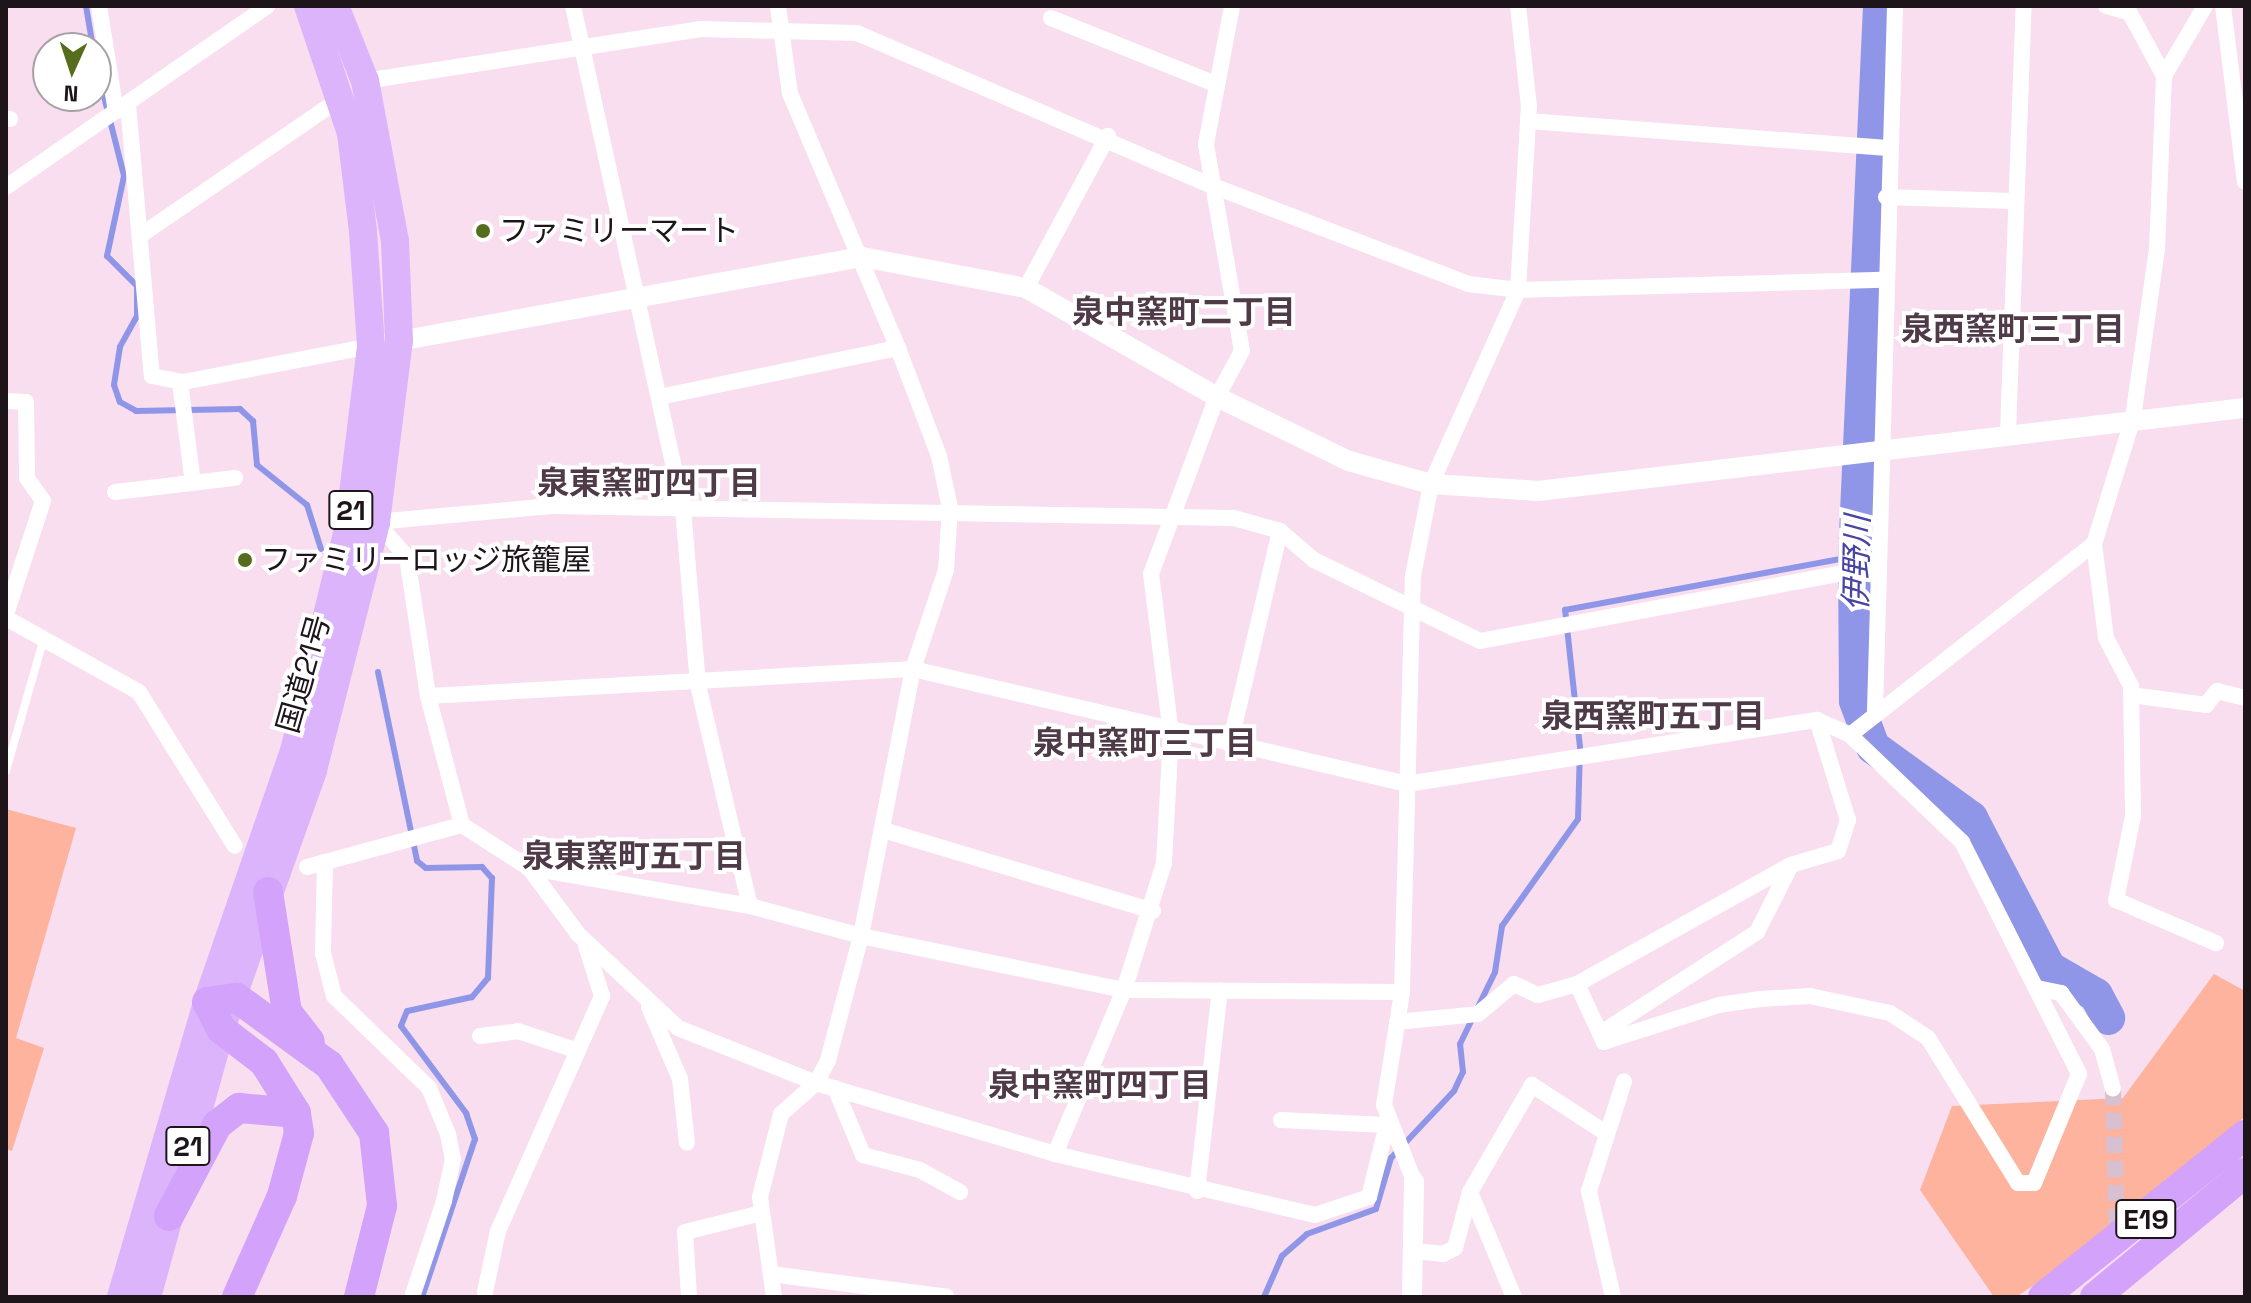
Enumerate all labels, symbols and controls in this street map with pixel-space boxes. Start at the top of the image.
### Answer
north arrow [32,32,112,112]
text: N [63,80,79,108]
place label: ファミリーマート [499,213,739,249]
marker: ファミリーマート [474,222,492,240]
district label: 泉中窯町二丁目 [1072,293,1296,331]
district label: 泉西窯町三丁目 [1901,310,2125,348]
district label: 泉東窯町四丁目 [537,464,761,502]
road number: 21 [327,486,375,534]
water label: 伊野川 [1837,515,1877,611]
place label: ファミリーロッジ旅籠屋 [261,542,591,578]
marker: ファミリーロッジ旅籠屋 [236,551,254,569]
street label: 国道21号 [270,611,338,737]
district label: 泉西窯町五丁目 [1541,697,1765,735]
district label: 泉中窯町三丁目 [1033,724,1257,762]
district label: 泉東窯町五丁目 [522,837,746,875]
district label: 泉中窯町四丁目 [988,1066,1212,1104]
road number: 21 [164,1122,212,1170]
road number: E19 [2114,1195,2178,1243]

